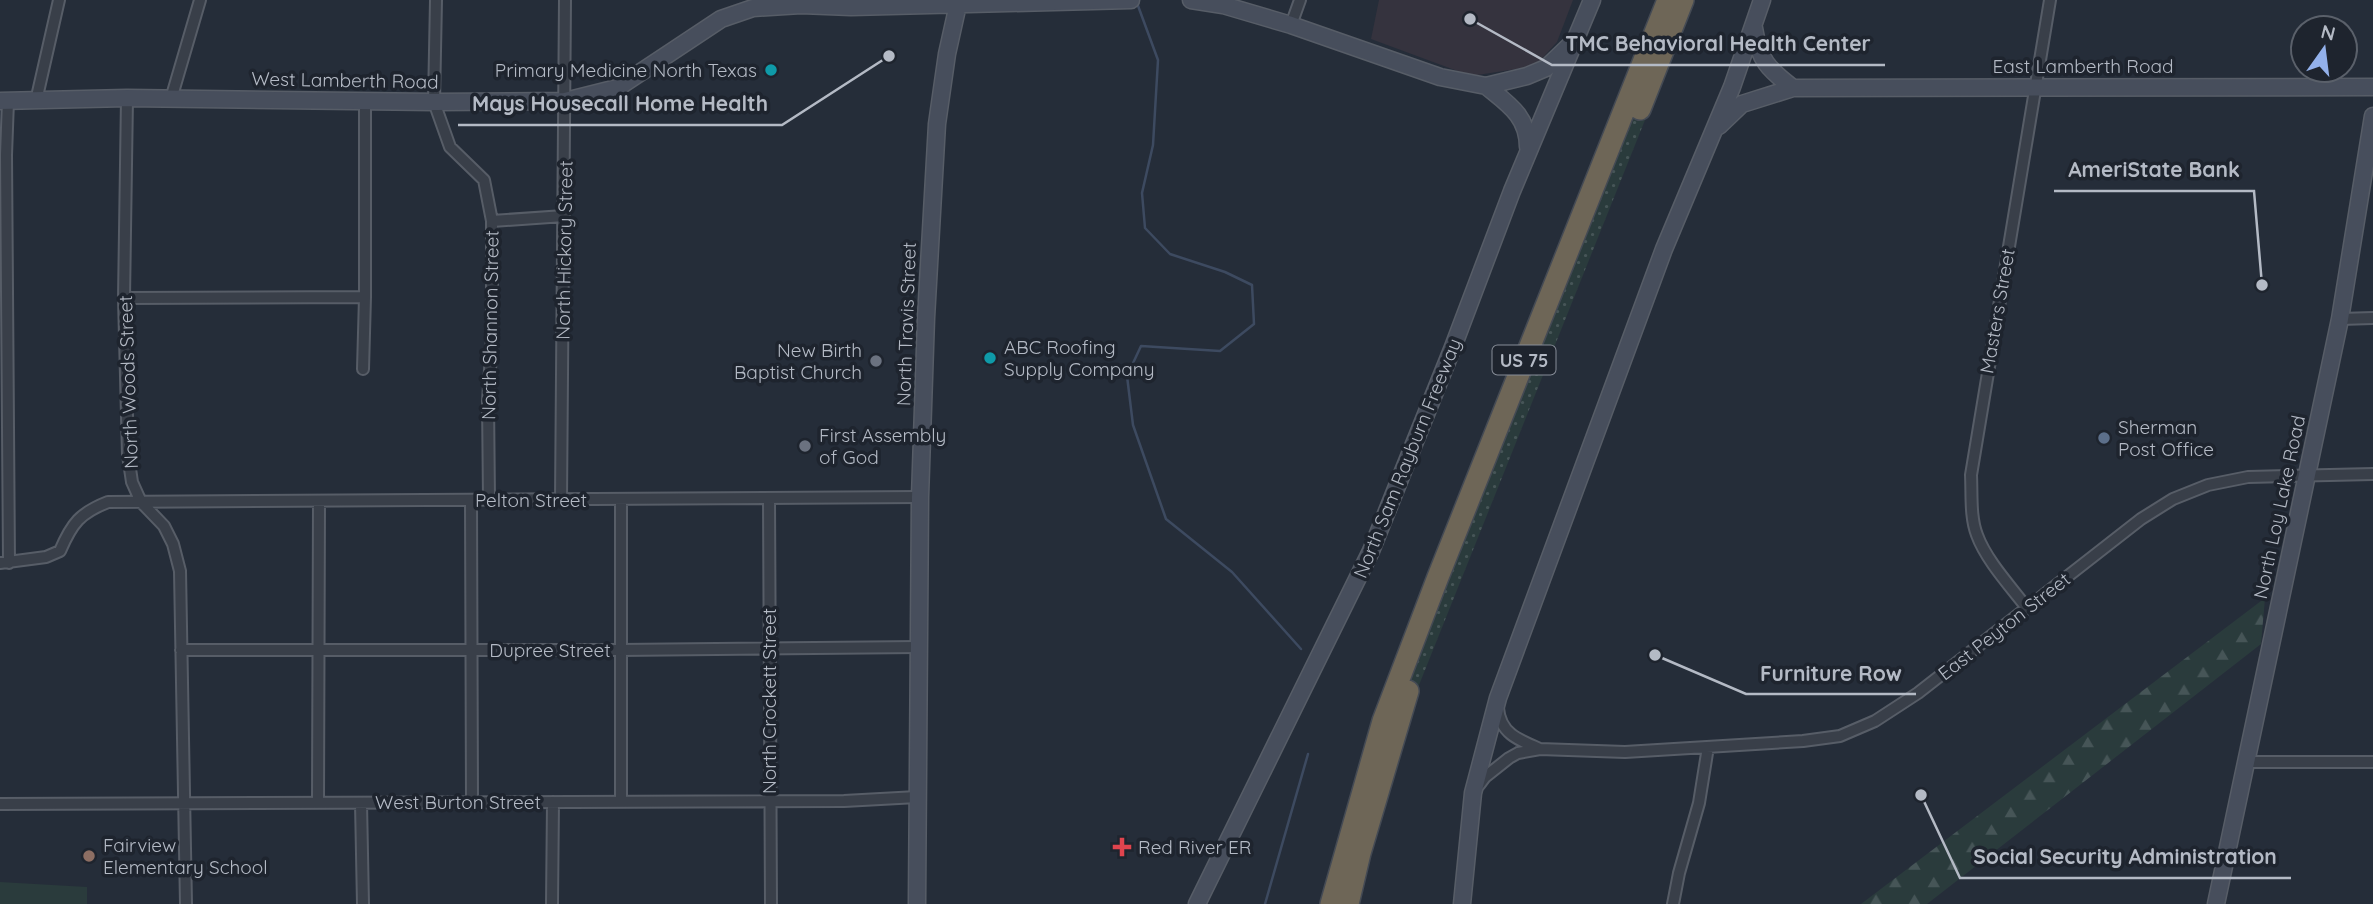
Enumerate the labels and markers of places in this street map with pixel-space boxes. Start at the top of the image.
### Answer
callout: TMC Behavioral Health Center [1552,23,1885,65]
place label: Primary Medicine North Texas [495,58,757,82]
marker: Primary Medicine North Texas [763,62,779,78]
callout: Mays Housecall Home Health [458,83,782,125]
callout: AmeriState Bank [2054,149,2254,191]
place label: ABC Roofing Supply Company [1004,335,1155,381]
place label: New Birth Baptist Church [734,338,862,384]
marker: ABC Roofing Supply Company [982,350,998,366]
marker: New Birth Baptist Church [868,353,884,369]
place label: Sherman Post Office [2118,415,2214,461]
place label: First Assembly of God [819,423,946,469]
marker: Sherman Post Office [2096,430,2112,446]
marker: First Assembly of God [797,438,813,454]
callout: Furniture Row [1746,652,1916,694]
place label: Fairview Elementary School [103,833,268,879]
place label: Red River ER [1138,835,1252,859]
callout: Social Security Administration [1960,836,2291,878]
marker: Red River ER [1112,837,1132,857]
marker: Fairview Elementary School [81,848,97,864]

